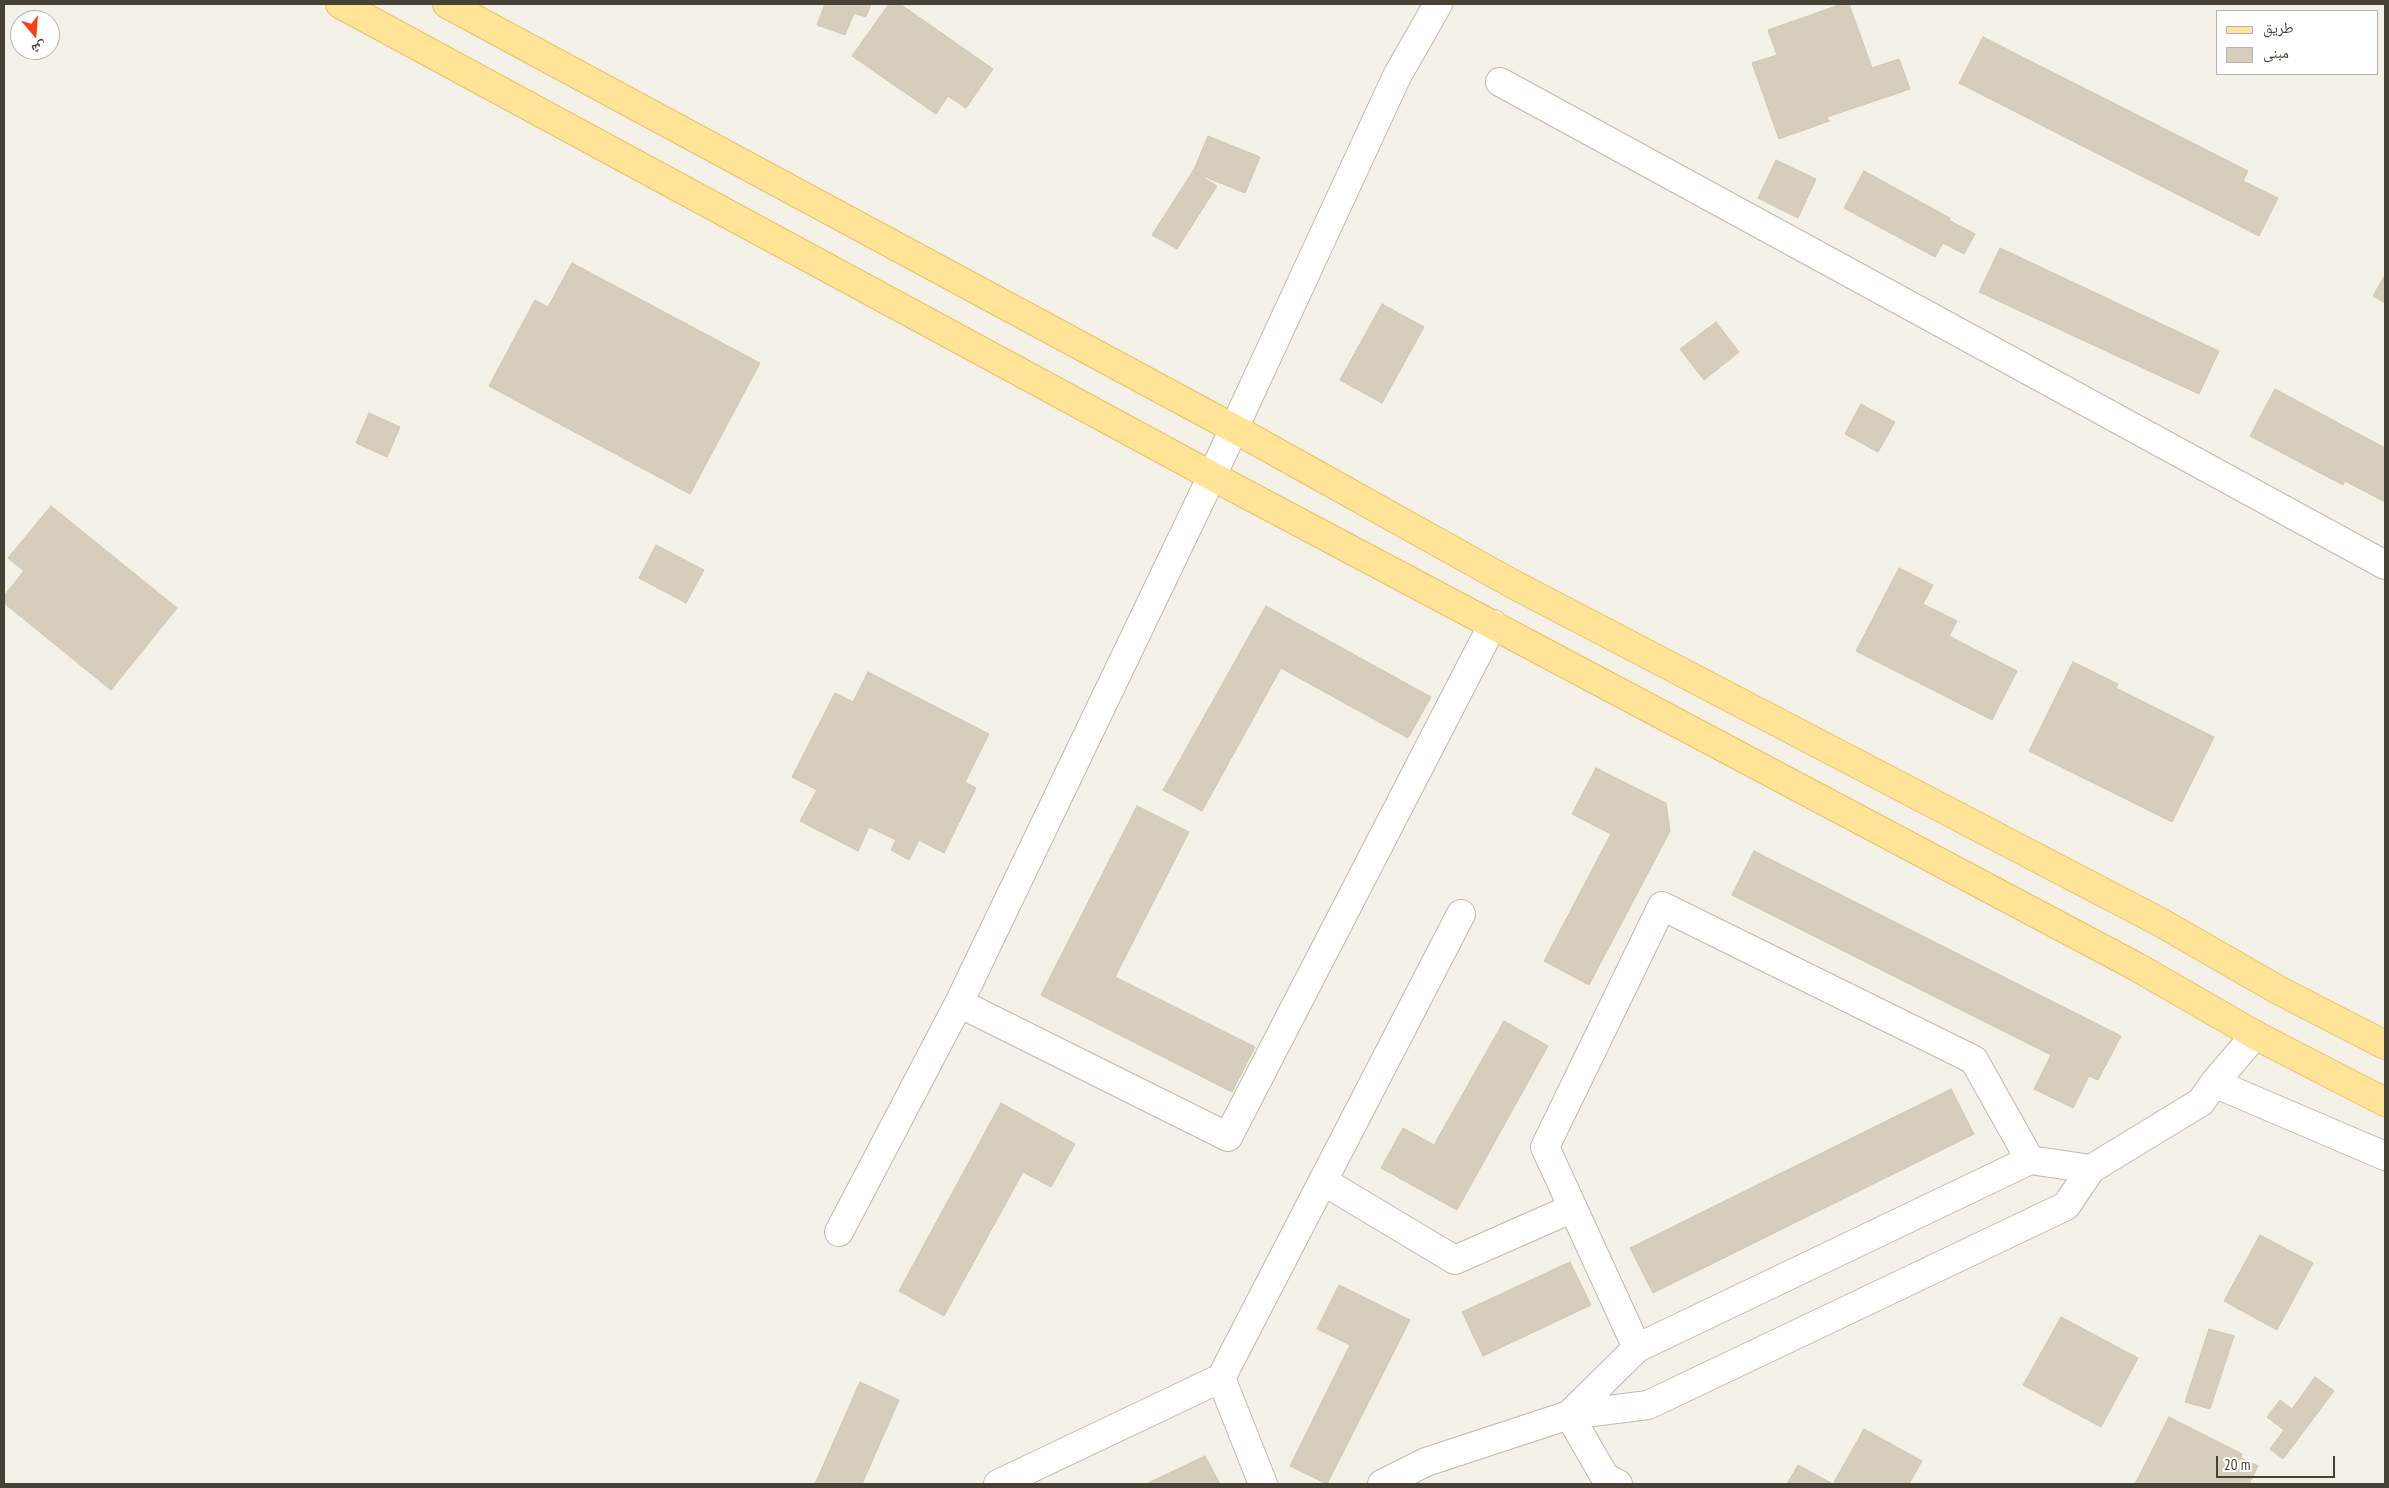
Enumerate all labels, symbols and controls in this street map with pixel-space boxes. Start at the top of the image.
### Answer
north arrow [10,10,60,60]
legend [2216,10,2379,75]
text: طريق [2263,18,2294,37]
text: ش [29,37,49,59]
text: مبنى [2263,43,2289,62]
scale bar [2219,1446,2338,1478]
text: 20 m [2224,1455,2250,1474]

